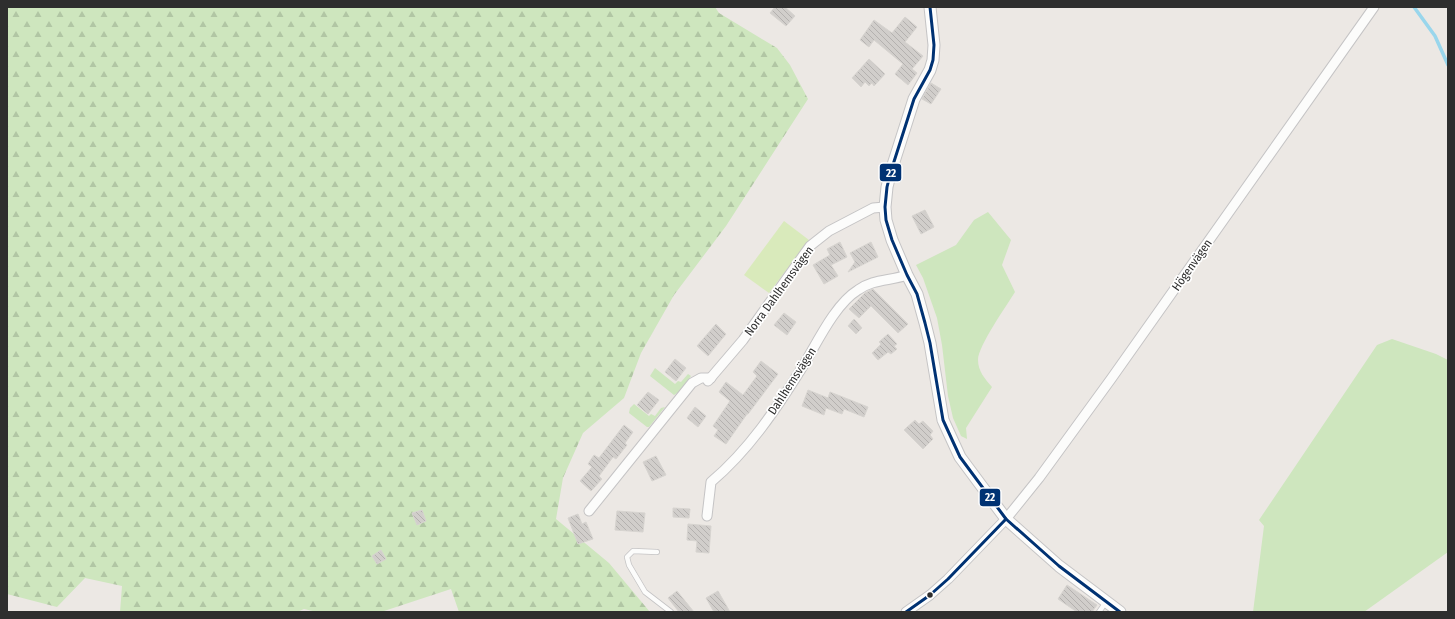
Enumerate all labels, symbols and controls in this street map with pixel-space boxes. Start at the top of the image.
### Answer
line badge: 22 [879,163,902,182]
text: 22 [885,167,896,180]
street label: Högenvägen [1169,236,1215,294]
street label: Norra Dahlhemsvägen [742,243,816,339]
street label: Dahlhemsvägen [765,345,819,417]
line badge: 22 [979,488,1001,507]
text: 22 [984,491,995,504]
unlabelled marker [925,590,935,600]

